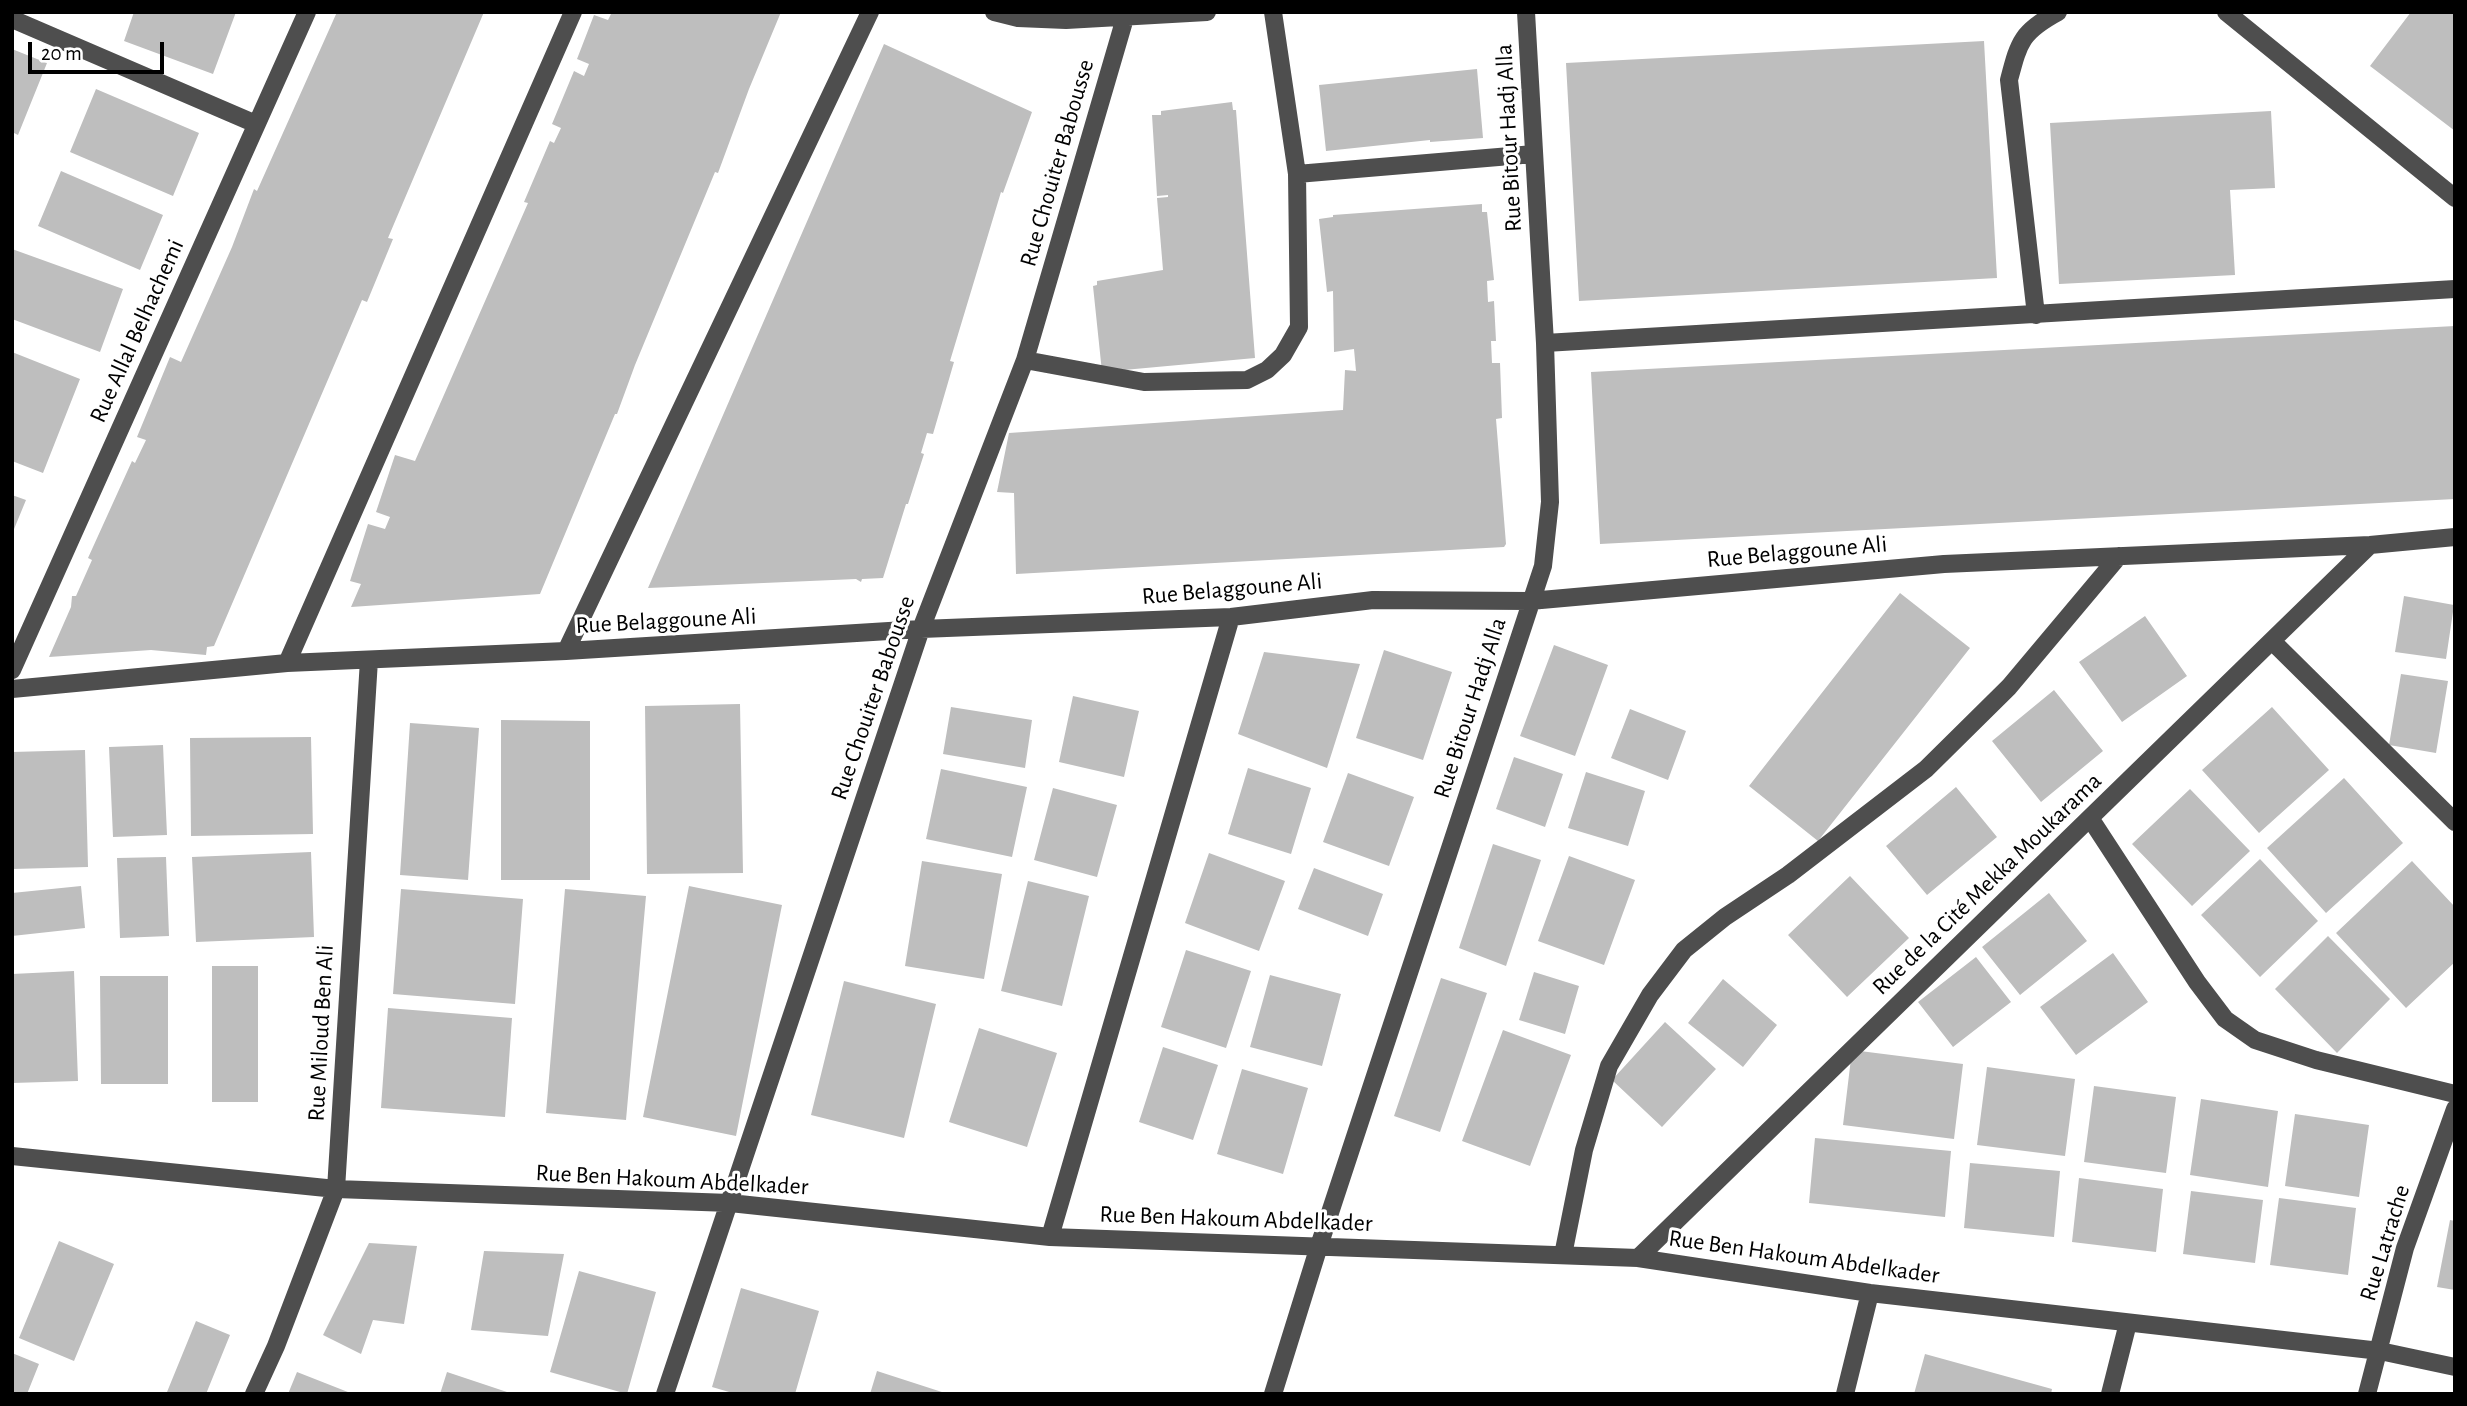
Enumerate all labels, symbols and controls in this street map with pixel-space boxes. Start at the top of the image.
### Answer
scale bar [32,28,168,72]
text: 20 m [41,43,82,64]
street label: Rue Bitour Hadj Alla [1490,43,1528,233]
street label: Rue Chouiter Babousse [1014,56,1100,270]
street label: Rue Allal Belhachemi [84,235,190,427]
street label: Rue Belaggoune Ali [1706,530,1888,574]
street label: Rue Belaggoune Ali [1141,567,1323,611]
street label: Rue Chouiter Babousse [825,592,921,804]
street label: Rue Belaggoune Ali [575,602,757,640]
street label: Rue Bitour Hadj Alla [1427,614,1513,802]
street label: Rue de la Cité Mekka Moukarama [1866,767,2108,1001]
street label: Rue Miloud Ben Ali [302,944,340,1122]
street label: Rue Ben Hakoum Abdelkader [535,1158,809,1202]
street label: Rue Latrache [2354,1181,2416,1305]
street label: Rue Ben Hakoum Abdelkader [1099,1200,1373,1238]
street label: Rue Ben Hakoum Abdelkader [1667,1224,1941,1290]

